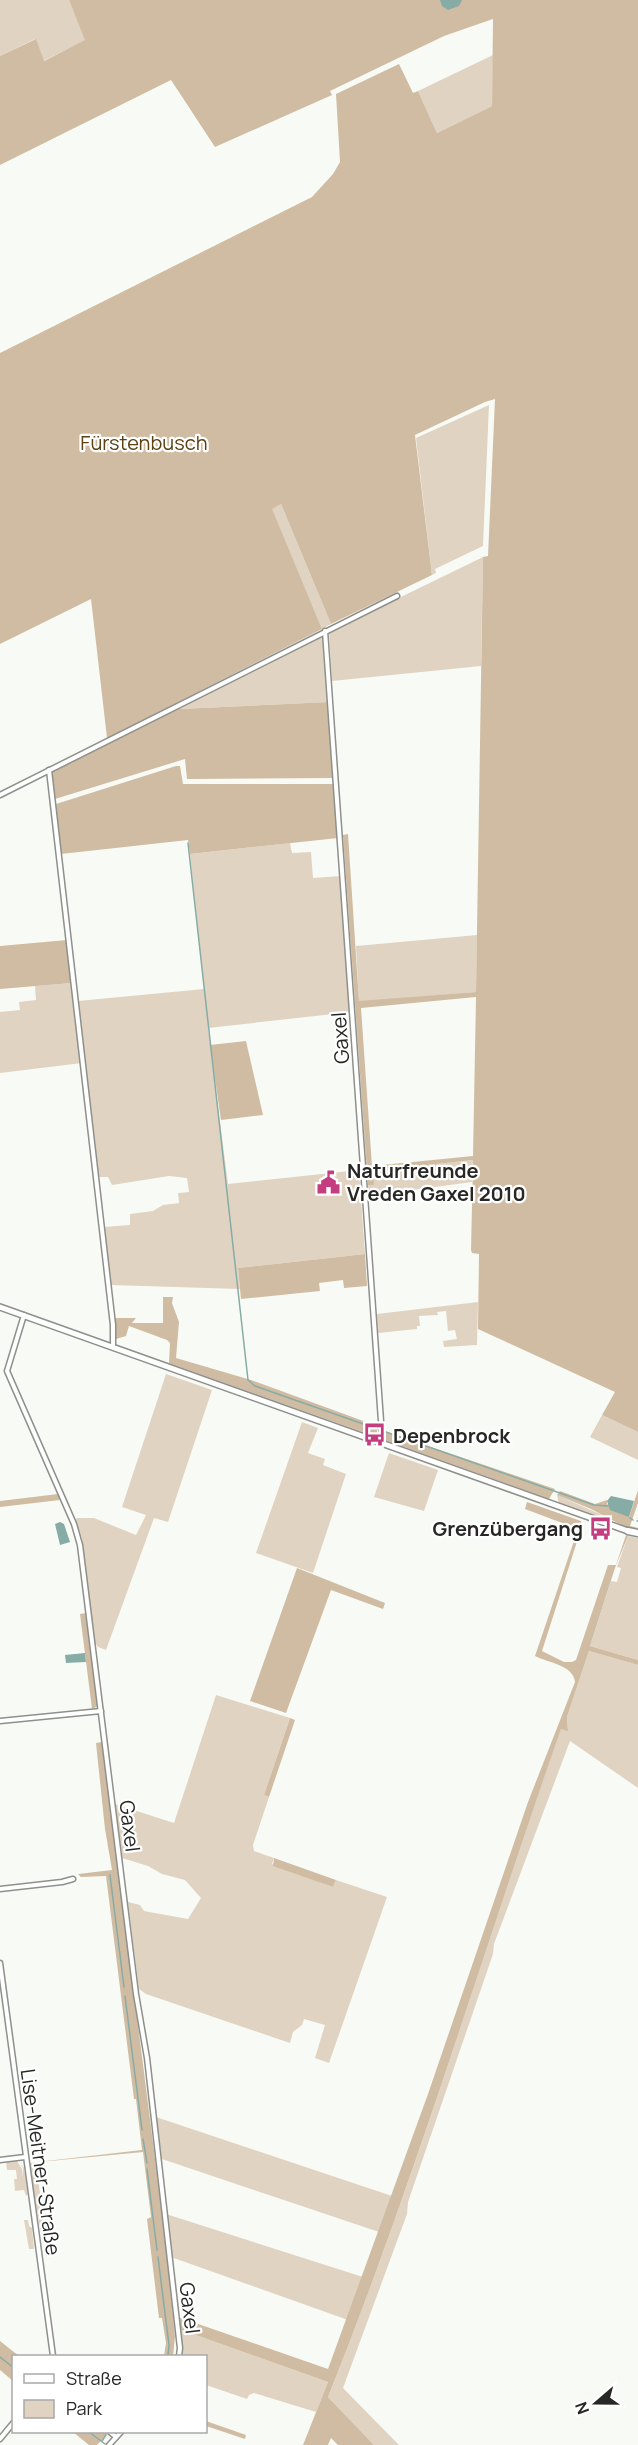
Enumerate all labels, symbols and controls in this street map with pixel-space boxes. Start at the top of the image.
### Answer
park label: Fürstenbusch [80,429,208,456]
street label: Gaxel [325,1011,355,1065]
place label: Naturfreunde Vreden Gaxel 2010 [347,1157,526,1207]
public building icon: Naturfreunde Vreden Gaxel 2010 [316,1169,342,1195]
bus stop icon: Depenbrock [362,1422,388,1448]
place label: Depenbrock [393,1422,511,1449]
place label: Grenzübergang [433,1515,583,1542]
bus stop icon: Grenzübergang [588,1515,614,1541]
street label: Gaxel [113,1799,147,1853]
street label: Lise-Meitner-Straße [15,2067,67,2257]
street label: Gaxel [173,2281,207,2335]
legend [12,2355,207,2433]
text: Straße [66,2366,122,2390]
north arrow [566,2373,626,2433]
text: Park [66,2396,103,2420]
text: N [570,2399,594,2417]

